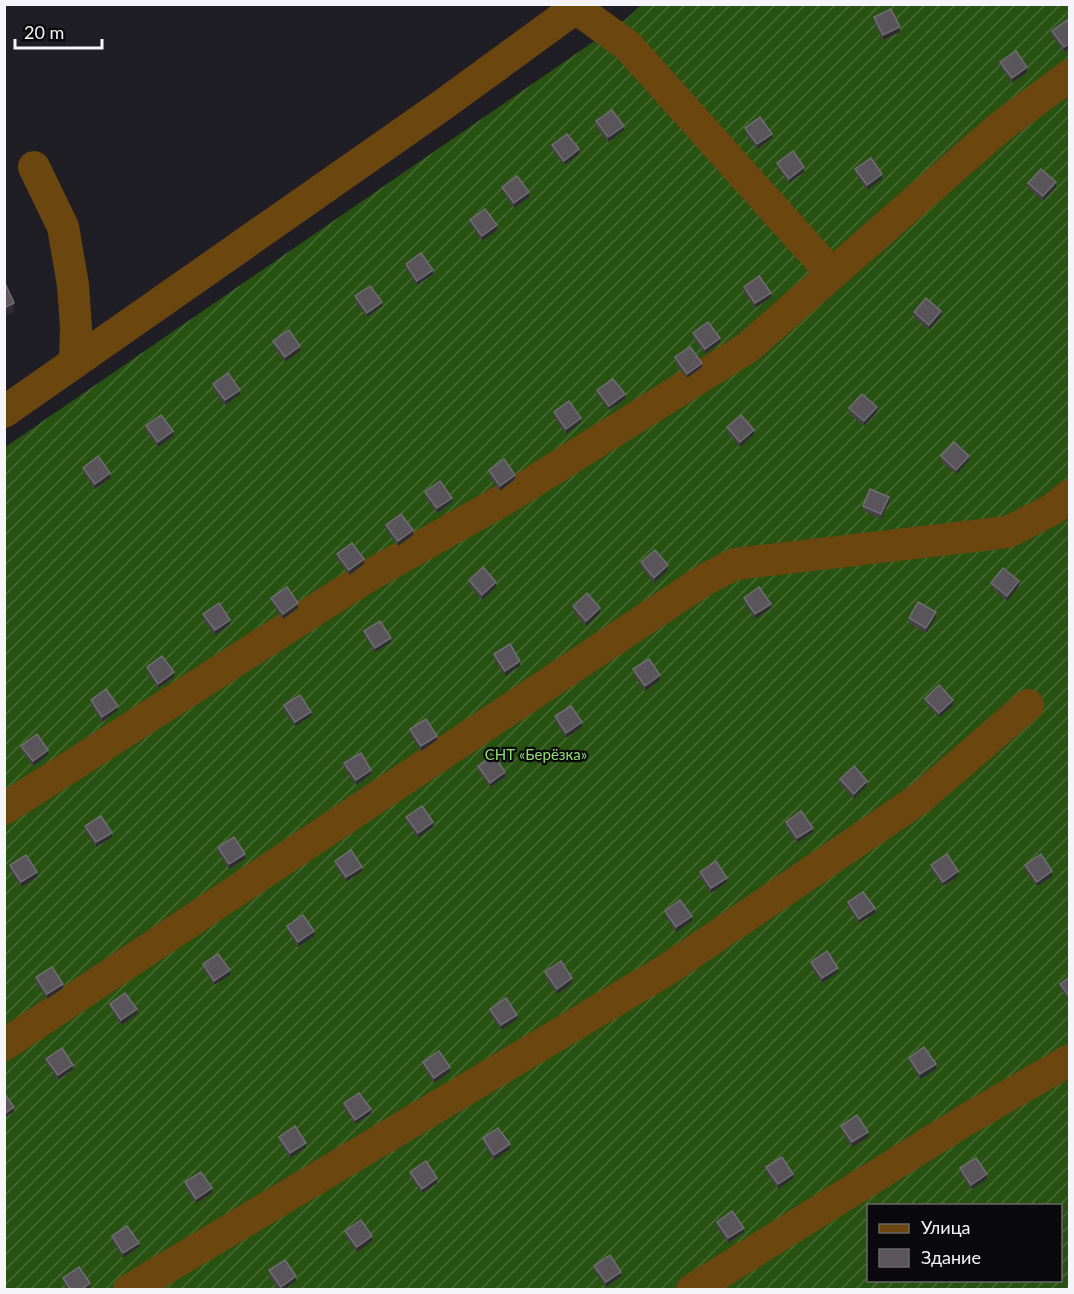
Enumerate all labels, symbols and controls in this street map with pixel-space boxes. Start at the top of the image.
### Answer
scale bar [15,12,102,50]
text: 20 m [24,21,64,43]
park label: СНТ «Берёзка» [485,745,587,763]
legend [867,1204,1062,1282]
text: Улица [921,1216,971,1238]
text: Здание [921,1246,981,1268]

